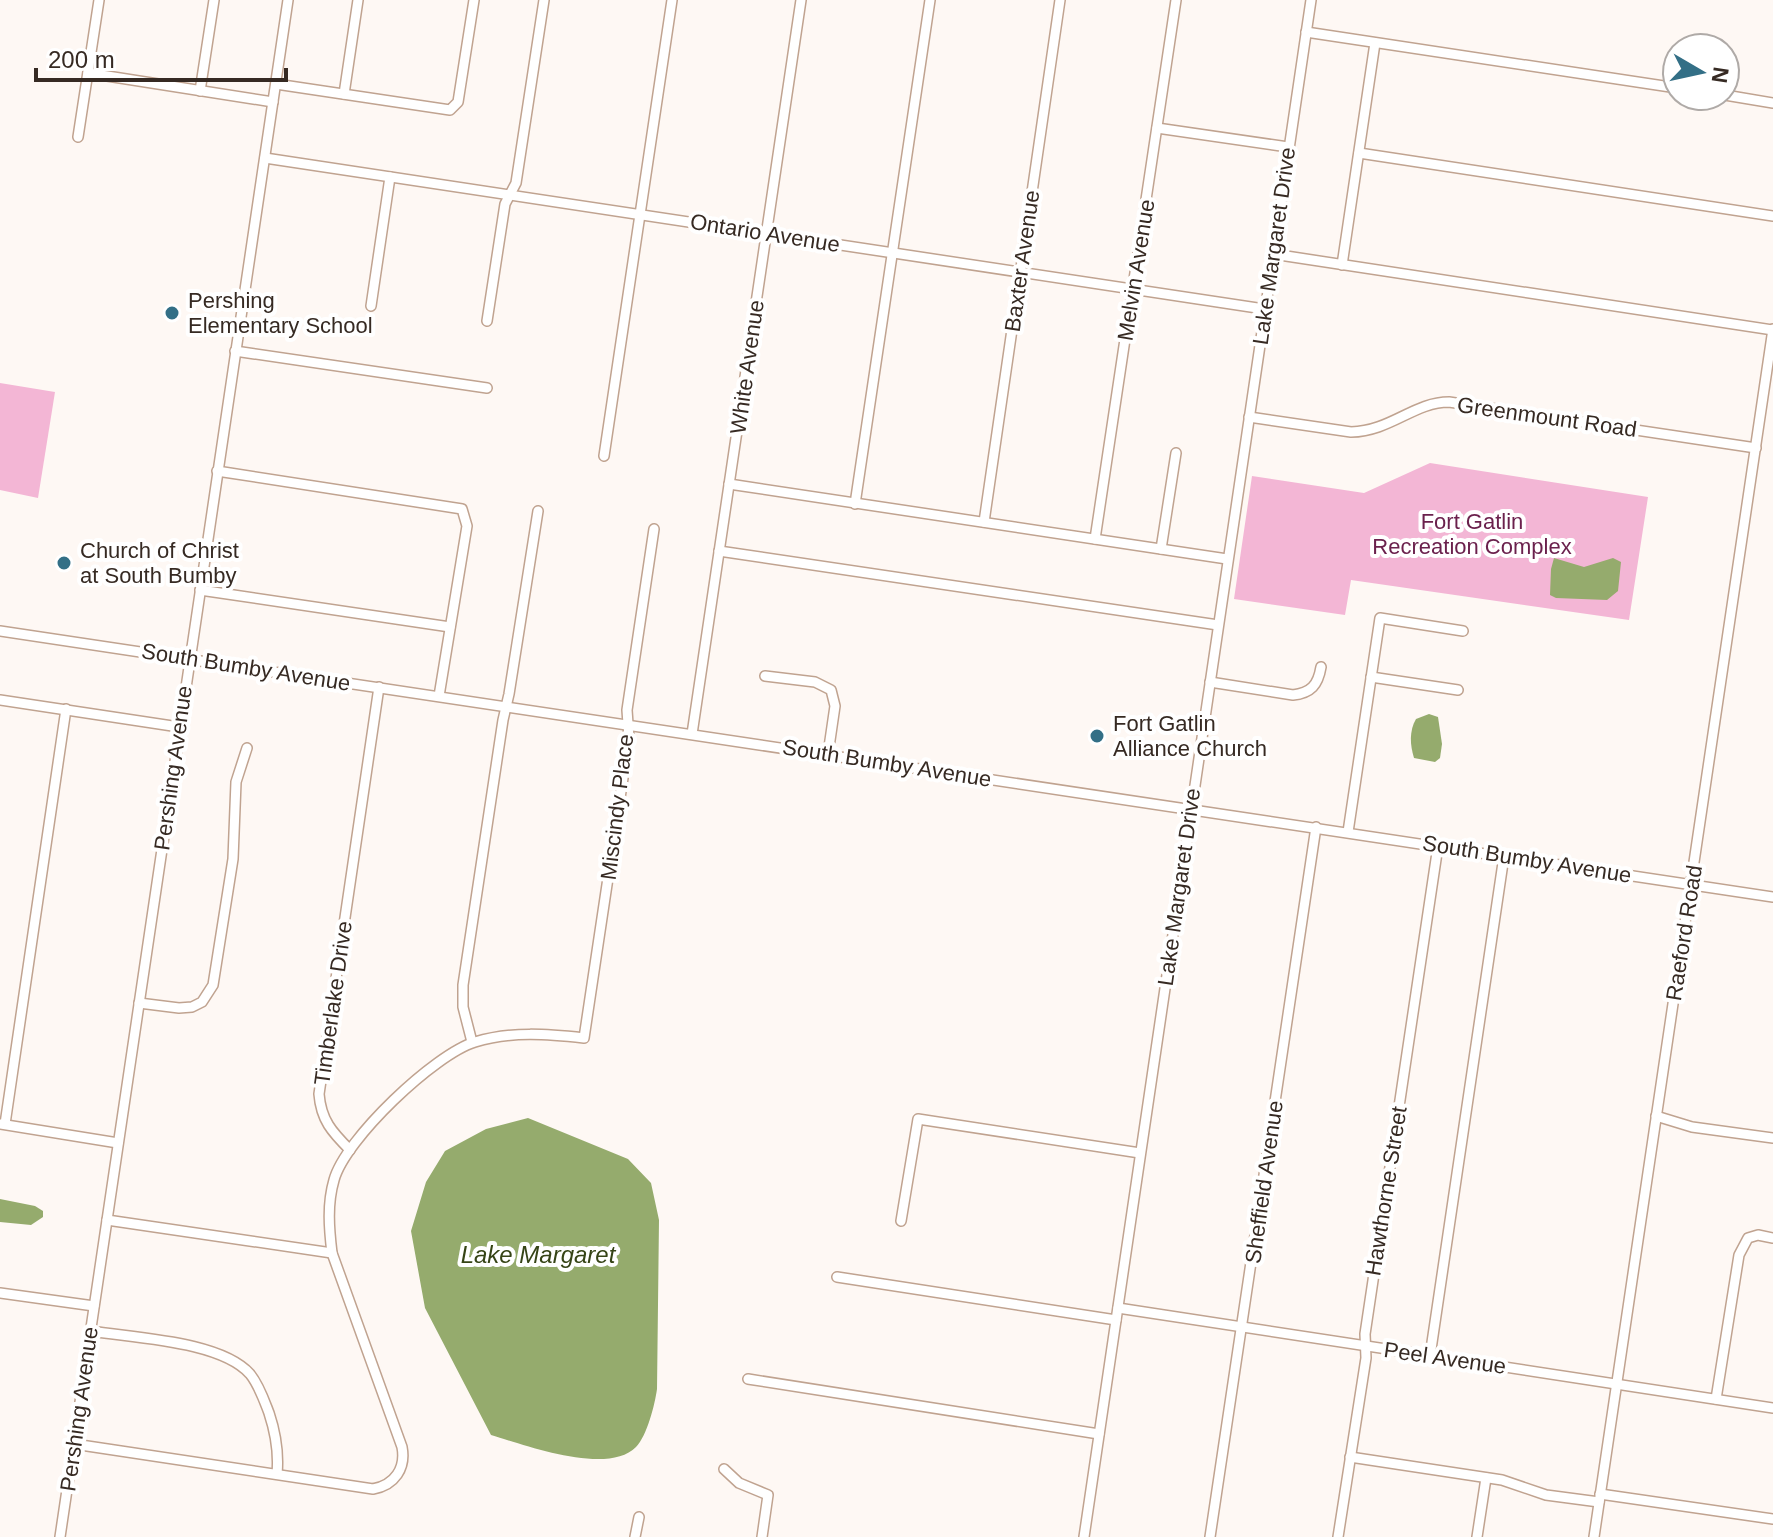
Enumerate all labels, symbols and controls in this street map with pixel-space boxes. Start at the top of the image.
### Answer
scale bar [36,32,286,82]
north arrow [1661,32,1741,112]
text: 200 m [48,46,115,73]
text: N [1707,65,1734,85]
street label: Lake Margaret Drive [1248,146,1300,346]
street label: Baxter Avenue [1000,189,1044,333]
street label: Melvin Avenue [1112,198,1160,342]
street label: Ontario Avenue [688,209,842,257]
place label: Pershing Elementary School [188,288,373,338]
street label: White Avenue [725,298,769,436]
marker: Pershing Elementary School [163,304,181,322]
street label: Greenmount Road [1456,392,1638,442]
park label: Fort Gatlin Recreation Complex [1372,509,1572,559]
place label: Church of Christ at South Bumby [80,538,239,588]
marker: Church of Christ at South Bumby [55,554,73,572]
street label: South Bumby Avenue [140,638,352,696]
street label: Pershing Avenue [149,684,197,852]
place label: Fort Gatlin Alliance Church [1113,711,1267,761]
marker: Fort Gatlin Alliance Church [1088,727,1106,745]
street label: Miscindy Place [596,733,638,881]
street label: South Bumby Avenue [781,734,993,792]
street label: Lake Margaret Drive [1153,787,1205,987]
street label: South Bumby Avenue [1421,830,1633,888]
street label: Raeford Road [1661,863,1707,1003]
street label: Timberlake Drive [309,919,357,1087]
street label: Sheffield Avenue [1240,1099,1288,1265]
street label: Hawthorne Street [1360,1104,1412,1278]
water label: Lake Margaret [461,1241,617,1268]
street label: Pershing Avenue [55,1325,103,1493]
street label: Peel Avenue [1382,1337,1508,1379]

